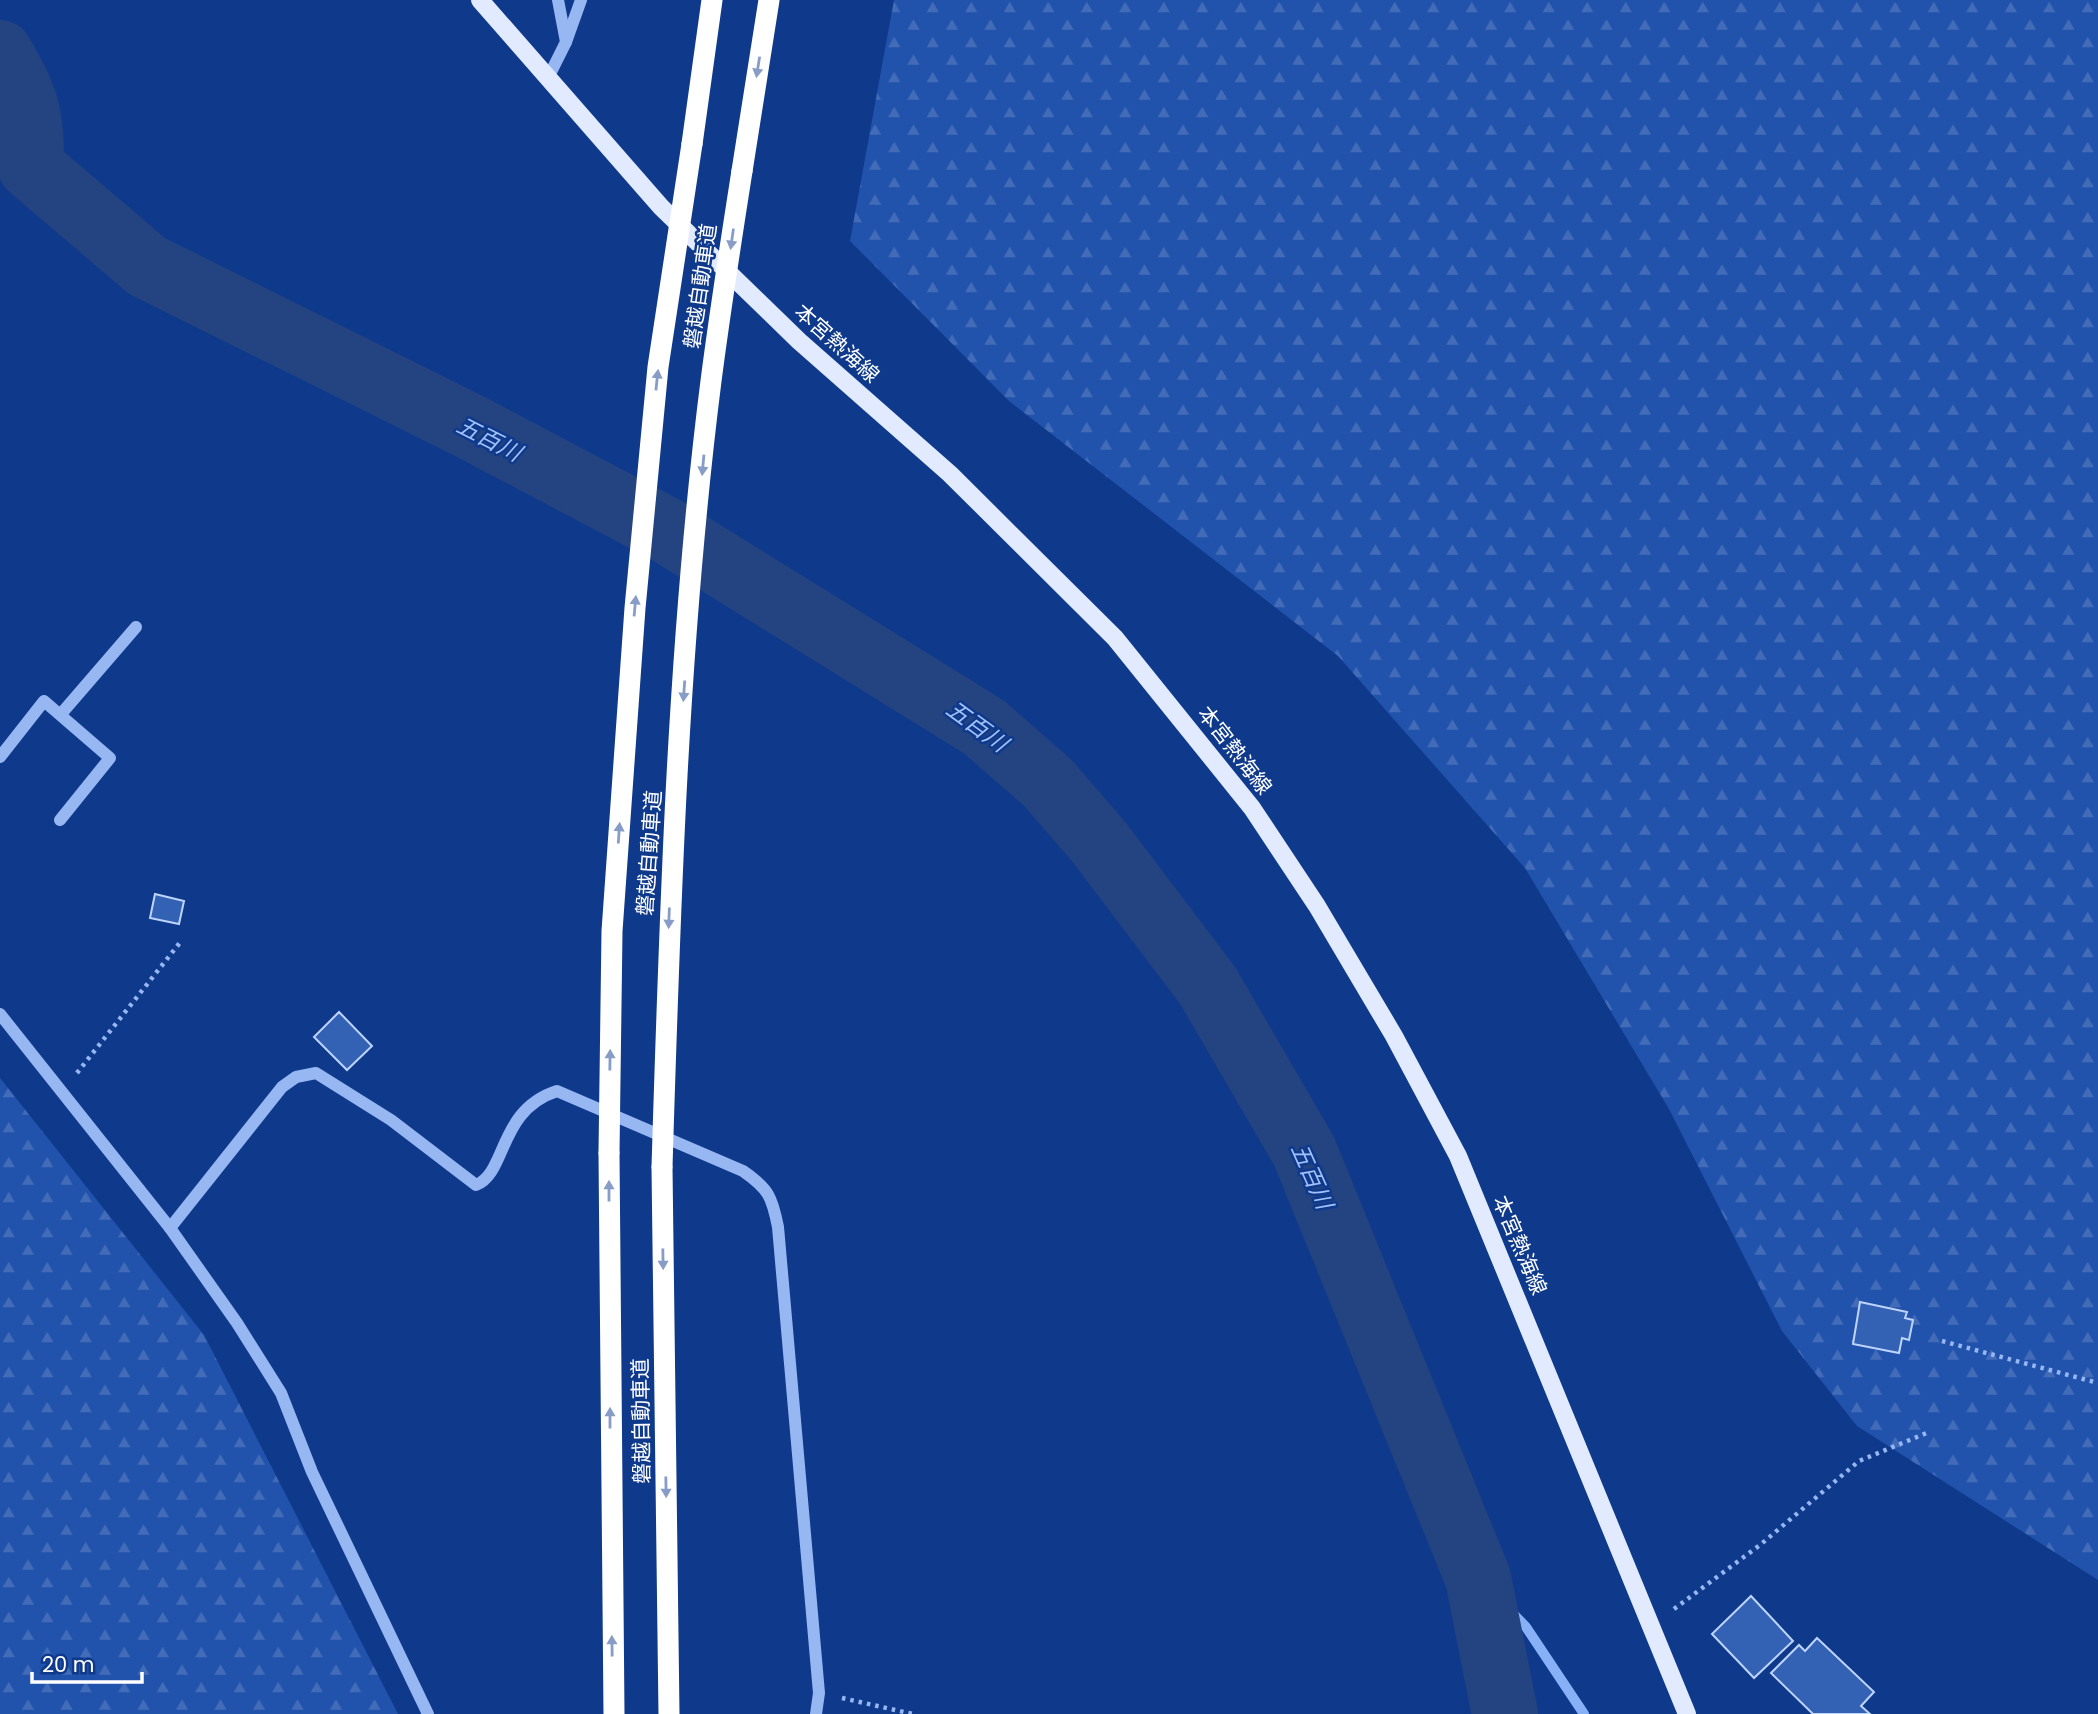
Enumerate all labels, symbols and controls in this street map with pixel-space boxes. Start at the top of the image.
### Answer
one-way arrow [752,56,763,78]
street label: 磐越自動車道 [677,222,723,350]
one-way arrow [726,228,737,250]
street label: 本宮熱海線 [788,297,886,389]
one-way arrow [652,369,663,391]
water label: 五百川 [451,409,530,470]
one-way arrow [697,454,708,476]
one-way arrow [630,595,641,617]
one-way arrow [678,681,689,703]
water label: 五百川 [940,693,1017,761]
street label: 本宮熱海線 [1191,700,1279,800]
street label: 磐越自動車道 [630,789,668,917]
one-way arrow [614,822,625,844]
one-way arrow [664,908,675,930]
one-way arrow [604,1049,616,1071]
water label: 五百川 [1283,1138,1342,1217]
one-way arrow [603,1180,615,1202]
street label: 本宮熱海線 [1486,1191,1554,1299]
one-way arrow [657,1249,669,1271]
street label: 磐越自動車道 [625,1358,657,1484]
one-way arrow [604,1407,616,1429]
one-way arrow [660,1476,672,1498]
one-way arrow [607,1635,618,1657]
scale bar [32,1640,142,1684]
text: 20 m [42,1650,95,1679]

